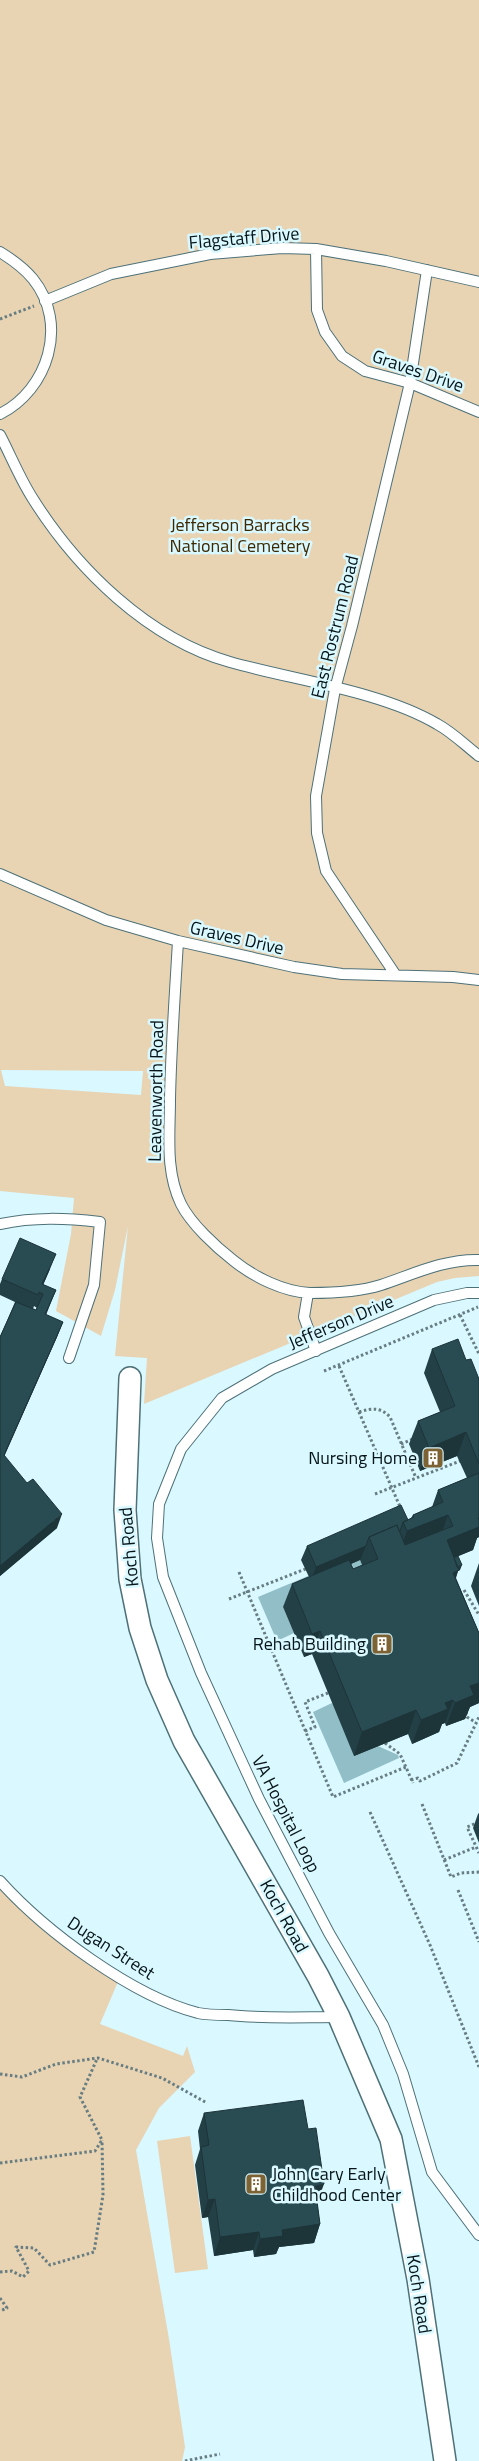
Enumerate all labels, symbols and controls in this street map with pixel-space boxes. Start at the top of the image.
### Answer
street label: Flagstaff Drive [188,219,300,256]
street label: Graves Drive [369,342,468,399]
park label: Jefferson Barracks National Cemetery [170,511,311,559]
street label: East Rostrum Road [304,553,365,701]
street label: Graves Drive [188,914,287,961]
street label: Leavenworth Road [141,1020,170,1162]
street label: Jefferson Drive [284,1287,398,1356]
place label: Nursing Home [308,1444,417,1471]
building icon: Nursing Home [421,1446,445,1470]
street label: Koch Road [112,1506,145,1588]
place label: Rehab Building [253,1630,366,1657]
building icon: Rehab Building [370,1632,394,1656]
street label: VA Hospital Loop [245,1750,328,1877]
street label: Koch Road [253,1874,316,1957]
street label: Dugan Street [62,1909,161,1986]
place label: John Cary Early Childhood Center [272,2160,401,2208]
building icon: John Cary Early Childhood Center [244,2172,268,2196]
street label: Koch Road [400,2252,439,2336]

